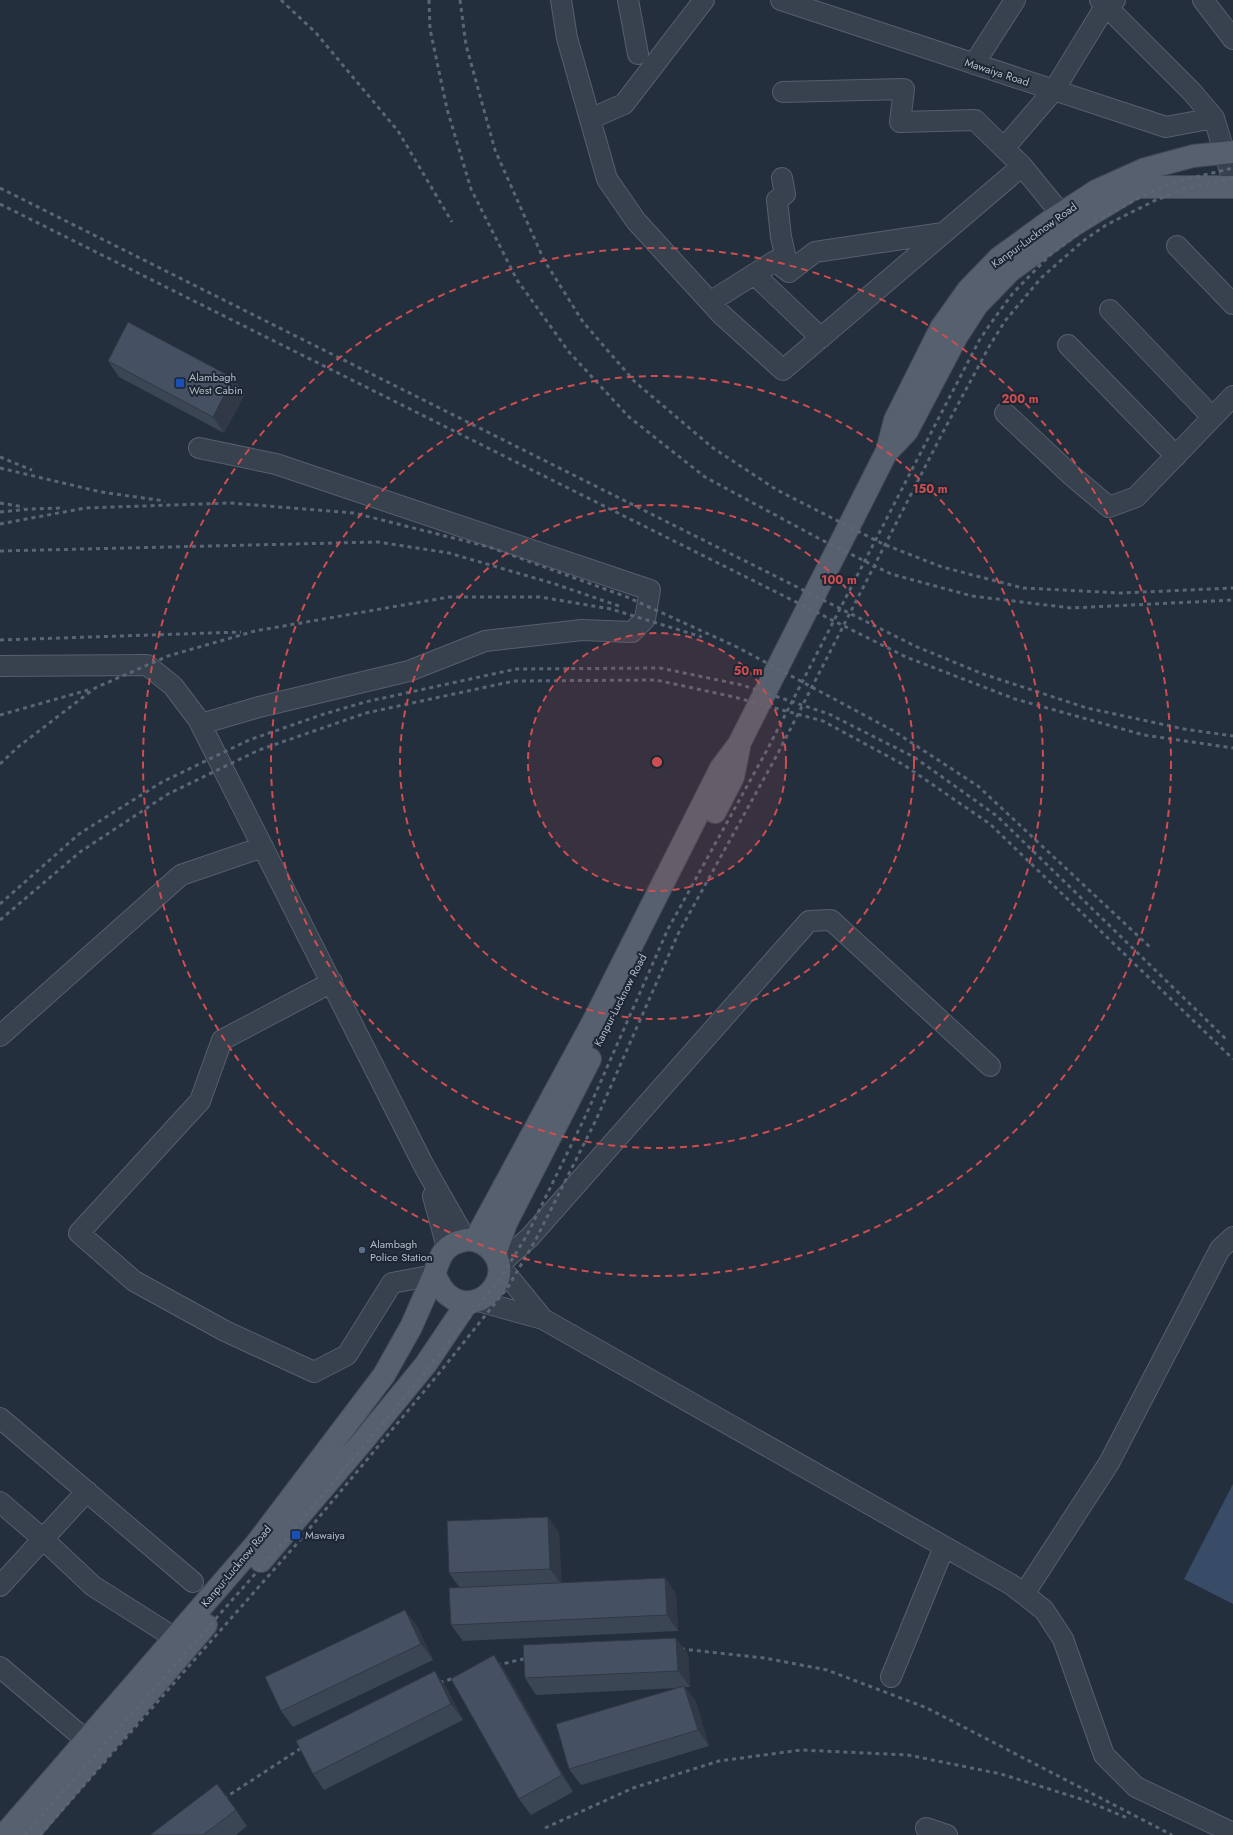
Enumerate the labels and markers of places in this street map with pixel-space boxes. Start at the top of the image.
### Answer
place label: Alambagh West Cabin [189,369,243,398]
marker: Alambagh West Cabin [174,377,186,389]
centre of rings [650,755,664,769]
place label: Alambagh Police Station [370,1236,433,1265]
marker: Alambagh Police Station [357,1245,367,1255]
place label: Mawaiya [305,1527,345,1543]
marker: Mawaiya [290,1529,302,1541]

